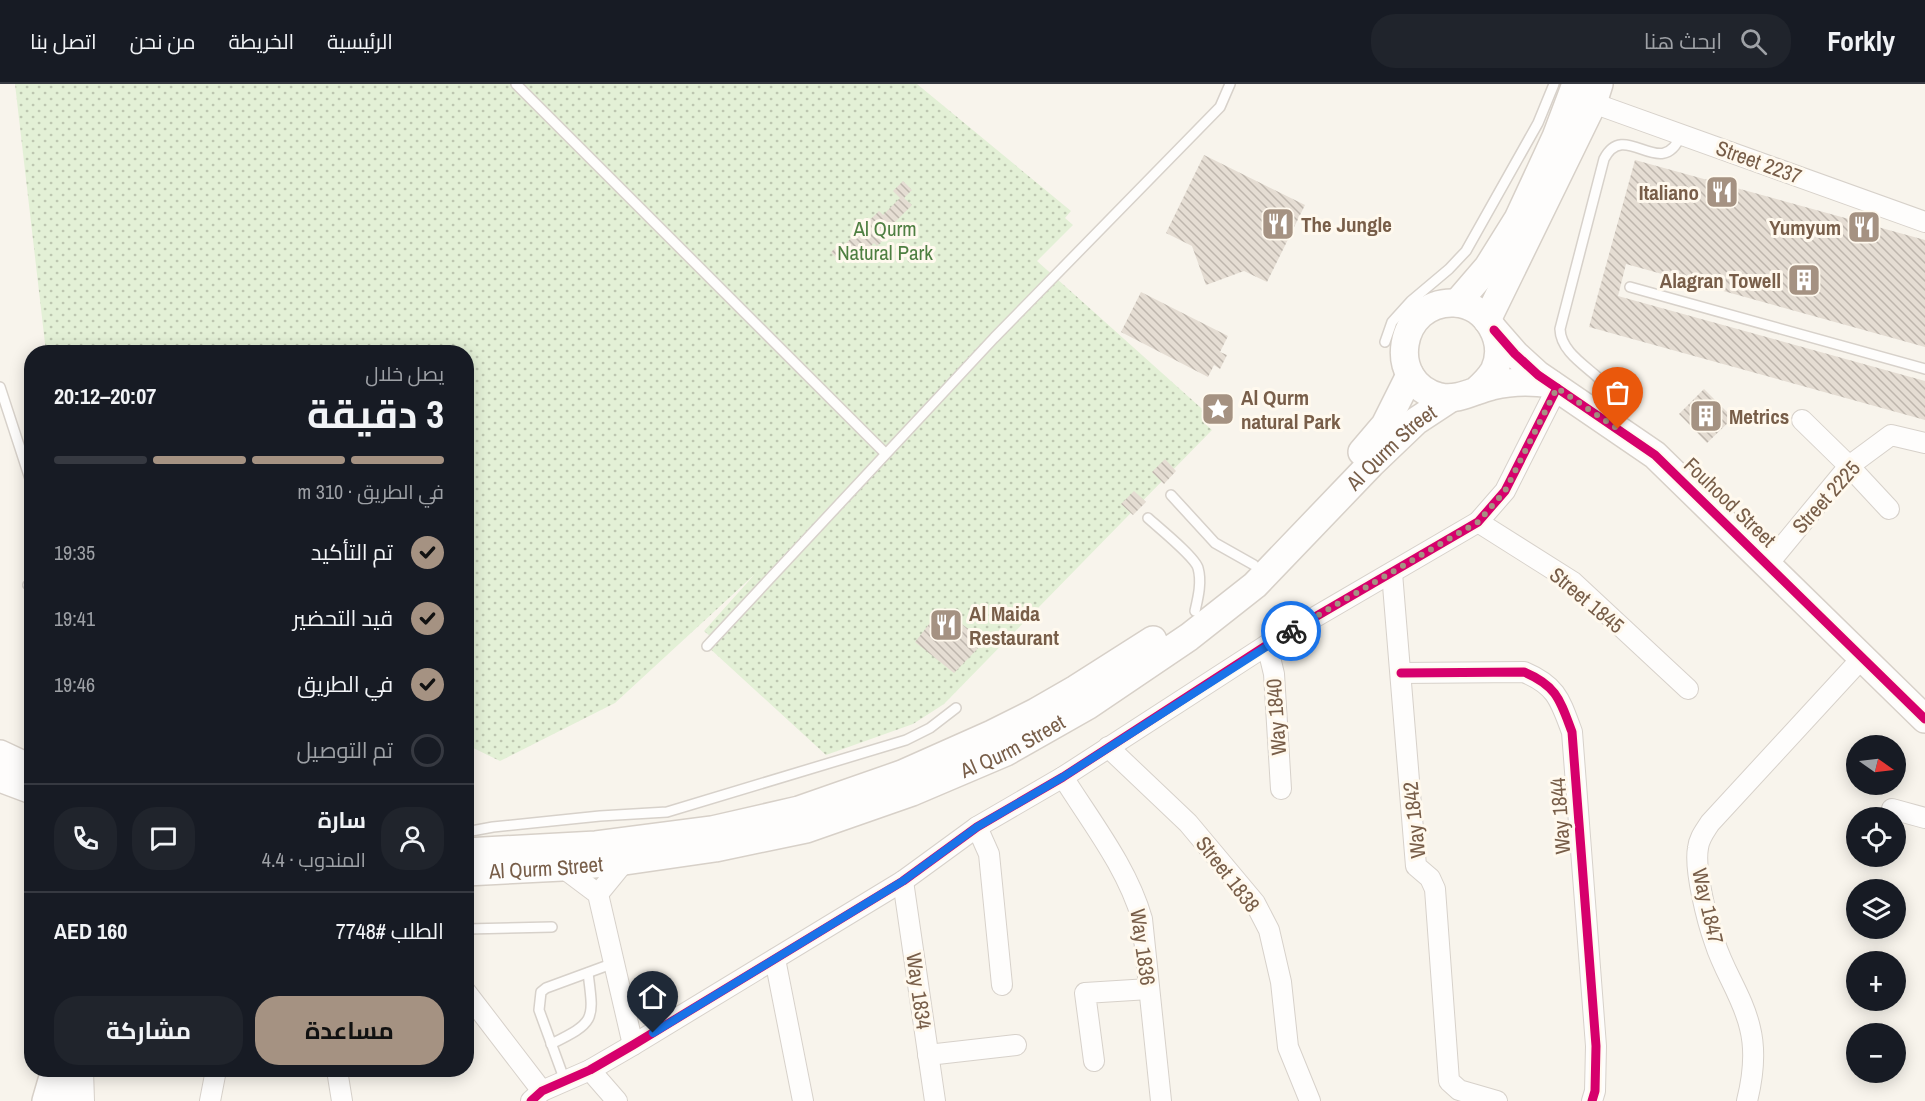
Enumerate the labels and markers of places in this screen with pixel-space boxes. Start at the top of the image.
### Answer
restaurant icon: Italiano [1704,174,1740,210]
place label: Italiano [1639,178,1699,207]
restaurant icon: The Jungle [1260,206,1296,242]
restaurant icon: Yumyum [1846,209,1882,245]
place label: The Jungle [1301,210,1392,239]
place label: Yumyum [1769,213,1841,242]
building icon: Alagran Towell [1786,262,1822,298]
place label: Alagran Towell [1660,266,1781,295]
pin [1592,367,1643,429]
place label: Al Qurm natural Park [1241,383,1341,436]
place icon: Al Qurm natural Park [1200,391,1236,427]
building icon: Metrics [1688,398,1724,434]
place label: Metrics [1729,402,1789,431]
place label: Al Maida Restaurant [969,599,1059,652]
restaurant icon: Al Maida Restaurant [928,607,964,643]
pin [627,971,678,1033]

